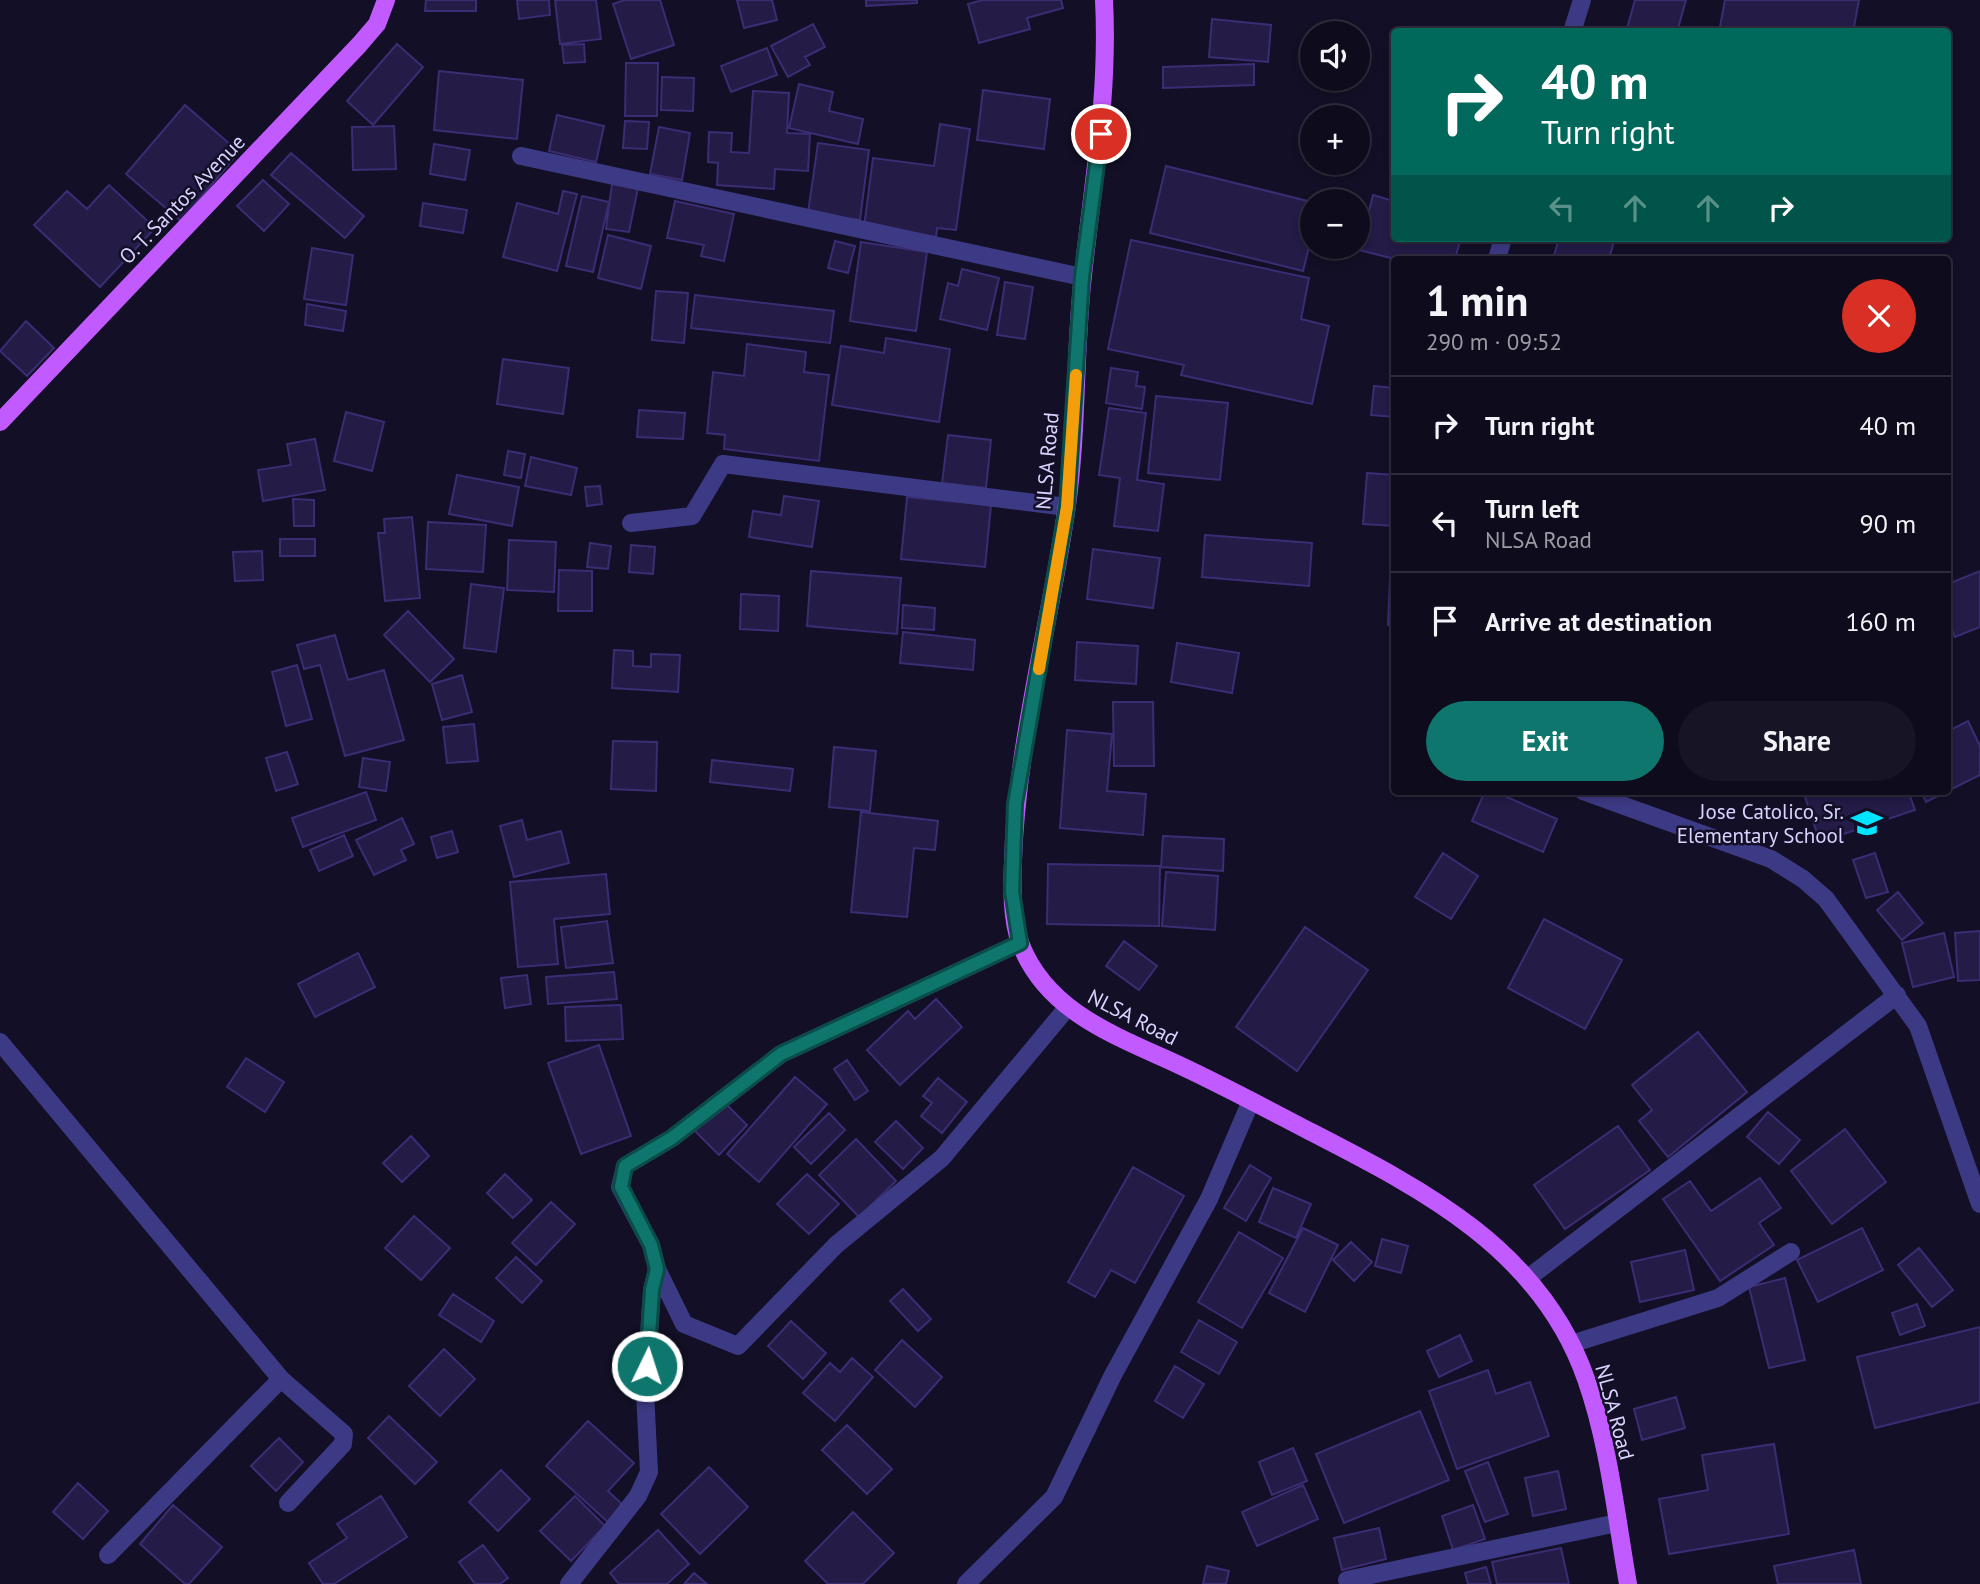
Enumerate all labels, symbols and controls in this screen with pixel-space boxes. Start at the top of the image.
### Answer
map controls [1300,21,1370,259]
button: sound [1300,21,1370,91]
text: 40 m [1541,49,1648,113]
icon: right [1426,56,1517,147]
pin [1071,104,1131,164]
button: + [1300,105,1370,175]
text: Turn right [1541,111,1675,153]
icon: arrive [1082,115,1120,153]
street label: O. T. Santos Avenue [113,128,251,270]
button: − [1300,189,1370,259]
icon: left [1543,189,1581,227]
icon: ahead [1616,189,1654,227]
icon: ahead [1689,189,1727,227]
icon: right [1762,189,1800,227]
text: 1 min [1426,273,1528,328]
button: close [1842,279,1916,353]
text: 290 m · 09:52 [1426,327,1562,356]
icon: right [1426,406,1464,444]
text: Turn right [1485,409,1594,442]
text: 40 m [1860,409,1916,442]
street label: NLSA Road [1029,411,1065,511]
text: Turn left [1485,492,1579,525]
icon: left [1426,504,1464,542]
text: 90 m [1860,507,1916,540]
text: NLSA Road [1485,525,1592,554]
icon: arrive [1426,602,1464,640]
text: Arrive at destination [1485,605,1712,638]
text: 160 m [1845,605,1916,638]
button: Exit [1426,701,1664,781]
button: Share [1678,701,1916,781]
place label: Jose Catolico, Sr. Elementary School [1677,798,1844,849]
school or university icon: Jose Catolico, Sr. Elementary School [1850,806,1884,840]
street label: NLSA Road [1083,983,1183,1051]
position arrow [610,1329,684,1403]
street label: NLSA Road [1589,1361,1641,1463]

